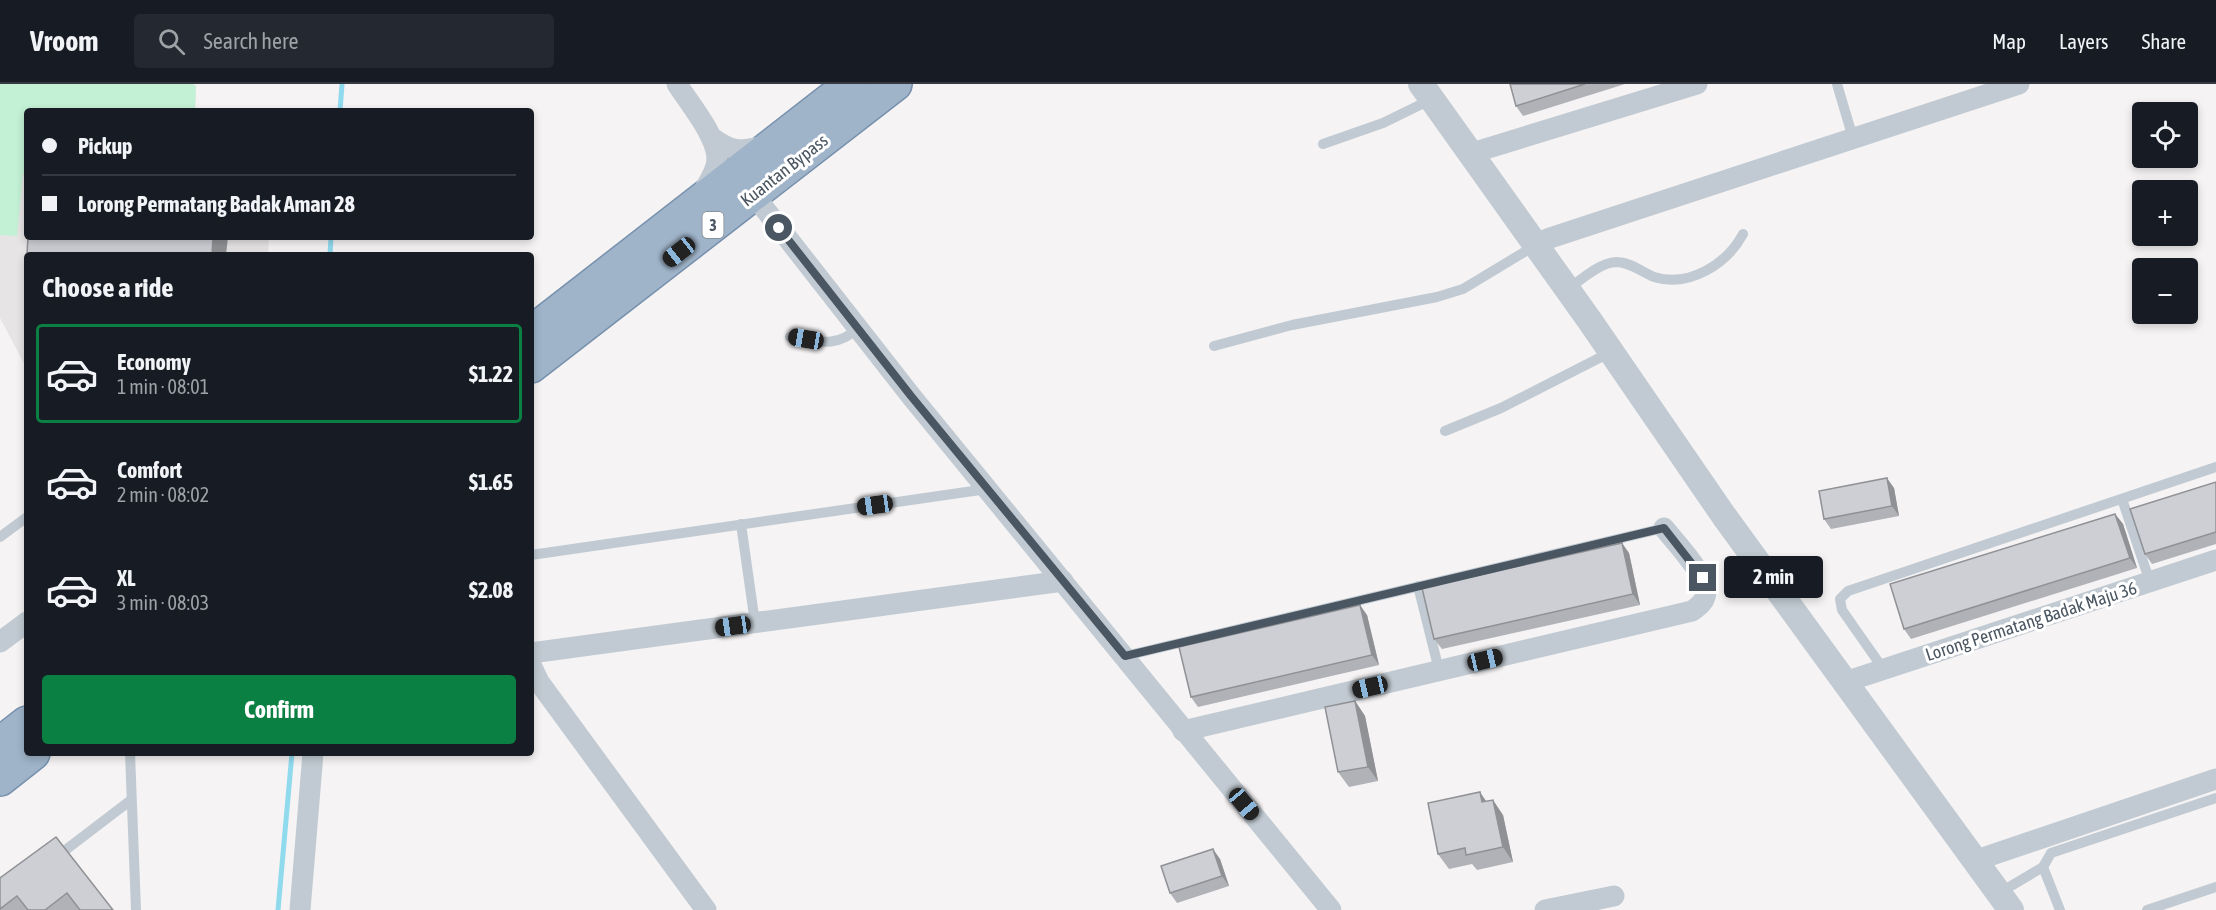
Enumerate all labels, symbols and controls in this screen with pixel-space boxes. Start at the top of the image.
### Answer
search box [134,14,554,68]
text: Vroom [30,25,98,57]
icon: search [155,25,188,58]
text: Search here [203,28,298,54]
text: Map [1992,29,2026,53]
text: Layers [2059,29,2109,53]
text: Share [2142,29,2186,53]
map controls [2132,102,2198,324]
button: locate [2132,102,2198,168]
street label: Kuantan Bypass [736,129,832,211]
text: Pickup [78,133,133,159]
button: + [2132,180,2198,246]
text: Lorong Permatang Badak Aman 28 [78,191,355,217]
road number: 3 [702,212,724,238]
route start [765,214,792,241]
car [659,234,699,270]
button: − [2132,258,2198,324]
text: Choose a ride [42,272,174,303]
car [787,327,825,351]
icon: car [45,347,99,401]
text: Economy [117,349,191,375]
text: $1.22 [469,361,513,387]
text: 1 min · 08:01 [117,375,209,398]
icon: car [45,455,99,509]
text: Comfort [117,457,182,483]
text: $1.65 [469,469,513,495]
text: 2 min · 08:02 [117,483,209,506]
car [856,494,894,516]
callout: 2 min [1724,557,1823,599]
icon: car [45,563,99,617]
route end [1689,564,1716,591]
text: XL [117,565,135,591]
text: 2 min [1753,565,1794,588]
text: $2.08 [469,577,513,603]
street label: Lorong Permatang Badak Maju 36 [1923,577,2139,665]
text: 3 min · 08:03 [117,591,209,614]
car [714,615,752,637]
car [1465,647,1505,673]
car [1350,674,1390,700]
button: Confirm [42,675,516,744]
car [1226,784,1262,824]

